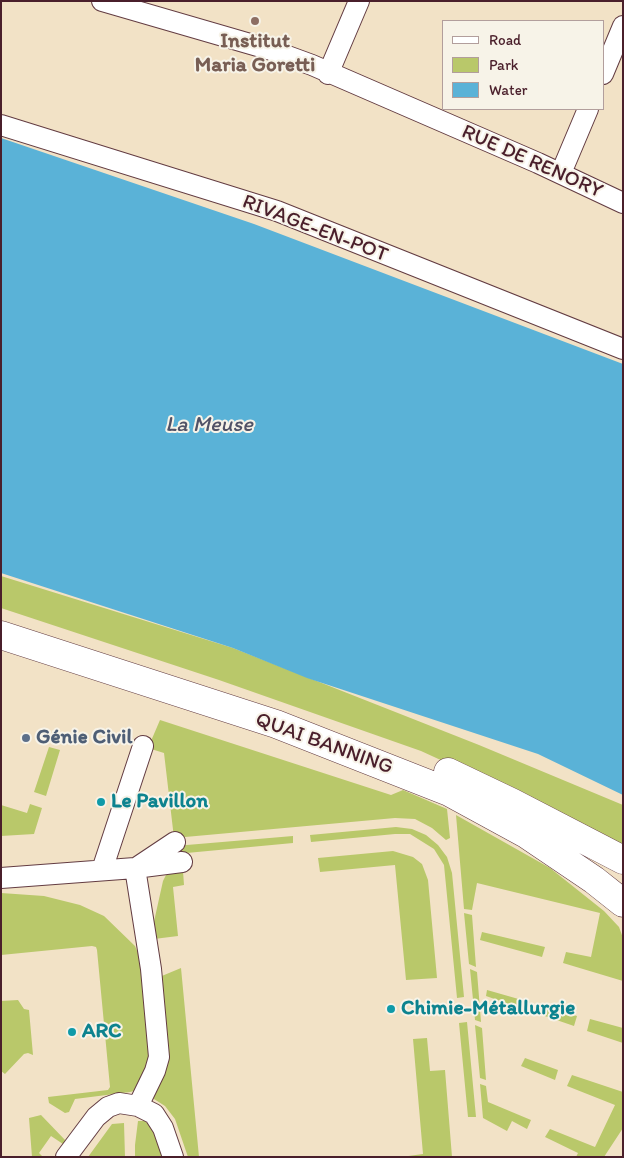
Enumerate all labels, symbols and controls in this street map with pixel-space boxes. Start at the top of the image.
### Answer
marker: Institut Maria Goretti [249,15,261,27]
legend [442,20,604,110]
place label: Institut Maria Goretti [195,29,315,79]
text: Road [489,31,521,49]
text: Park [489,56,519,74]
text: Water [489,81,527,99]
street label: RUE DE RENORY [458,120,606,204]
street label: RIVAGE-EN-POT [239,190,391,268]
water label: La Meuse [165,412,253,438]
street label: QUAI BANNING [252,707,396,781]
place label: Génie Civil [36,725,132,751]
marker: Génie Civil [20,732,32,744]
place label: Le Pavillon [111,789,208,815]
marker: Le Pavillon [95,796,107,808]
place label: Chimie-Métallurgie [401,996,575,1022]
marker: Chimie-Métallurgie [385,1003,397,1015]
place label: ARC [82,1019,122,1045]
marker: ARC [66,1026,78,1038]

